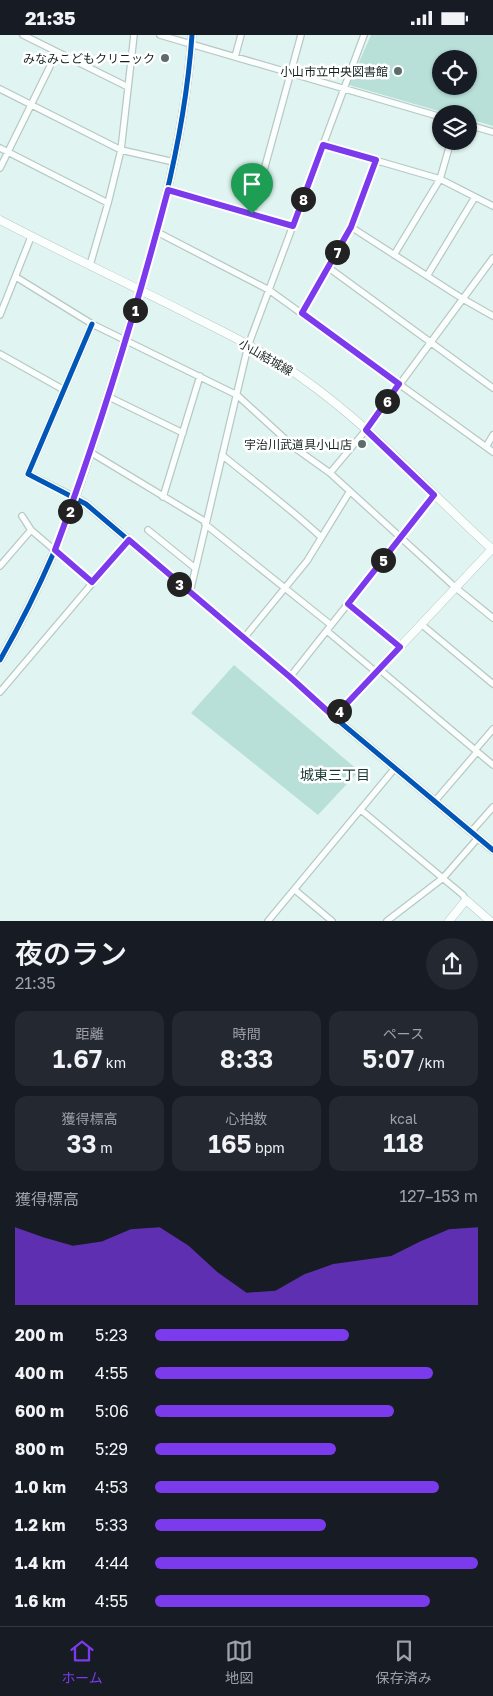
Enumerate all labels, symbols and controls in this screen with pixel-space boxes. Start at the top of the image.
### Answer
text: 21:35 [25,6,76,29]
map controls [432,50,477,150]
button: locate [432,50,477,95]
place label: みなみこどもクリニック [23,51,155,66]
marker: みなみこどもクリニック [159,52,171,64]
place label: 小山市立中央図書館 [280,64,388,79]
marker: 小山市立中央図書館 [392,65,404,77]
button: layers [432,105,477,150]
pin [231,163,273,214]
icon: arrive [238,170,266,198]
pin: 8 [290,187,316,211]
text: 8 [299,191,308,208]
pin: 7 [324,239,350,265]
text: 7 [334,244,341,261]
pin: 1 [122,297,148,323]
text: 1 [132,302,139,319]
street label: 小山結城線 [236,336,296,378]
pin: 6 [374,389,400,413]
text: 6 [383,393,392,410]
place label: 宇治川武道具小山店 [244,437,352,452]
marker: 宇治川武道具小山店 [356,438,368,450]
pin: 2 [58,499,82,523]
text: 2 [66,503,75,520]
pin: 5 [370,547,396,573]
text: 5 [379,552,388,569]
pin: 3 [166,571,192,597]
text: 3 [175,576,184,593]
pin: 4 [326,699,352,723]
text: 4 [335,703,344,720]
district label: 城東三丁目 [300,766,370,783]
text: 夜のラン [15,937,127,970]
button: share [426,938,478,990]
text: 21:35 [15,973,55,993]
text: 距離 [76,1025,104,1042]
text: 時間 [233,1025,261,1042]
text: ペース [383,1025,424,1042]
text: 1.67 [53,1043,102,1074]
text: 8:33 [220,1043,273,1074]
text: 5:07 [362,1043,414,1074]
text: km [102,1054,126,1071]
text: /km [414,1054,445,1071]
text: 獲得標高 [62,1110,118,1127]
text: 心拍数 [226,1110,268,1127]
text: kcal [390,1110,417,1127]
text: 118 [383,1127,424,1158]
text: 33 [66,1128,97,1159]
text: 165 [208,1128,252,1159]
text: m [97,1139,113,1156]
text: bpm [252,1139,285,1156]
text: 127–153 m [399,1186,478,1206]
text: 獲得標高 [15,1189,79,1209]
text: 200 m [15,1325,64,1345]
text: 5:23 [95,1325,128,1345]
text: 400 m [15,1363,64,1383]
text: 4:55 [95,1363,128,1383]
text: 600 m [15,1401,64,1421]
text: 5:06 [95,1401,129,1421]
text: 800 m [15,1439,64,1459]
text: 5:29 [95,1439,128,1459]
text: 1.0 km [15,1477,66,1497]
text: 4:53 [95,1477,128,1497]
text: 1.2 km [15,1515,65,1535]
text: 5:33 [95,1515,128,1535]
text: 1.4 km [15,1553,66,1573]
text: 4:44 [95,1553,129,1573]
text: 1.6 km [15,1591,66,1611]
text: 4:55 [95,1591,128,1611]
tab: ホーム [61,1637,103,1687]
tab: 地図 [225,1637,253,1687]
tab: 保存済み [376,1637,432,1687]

